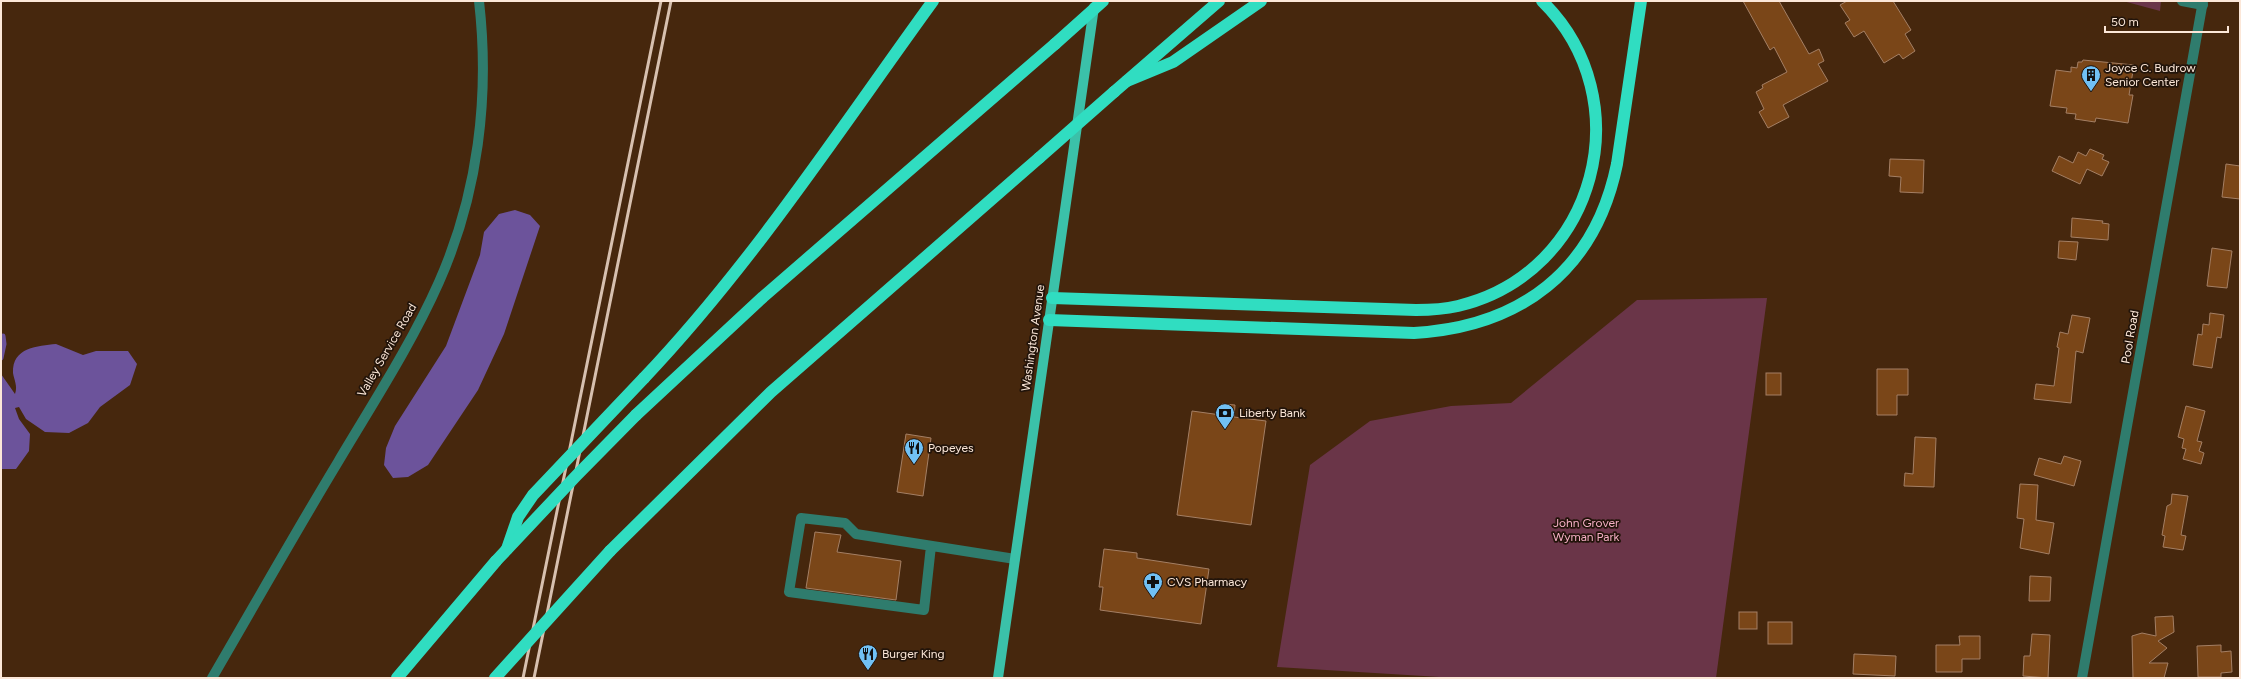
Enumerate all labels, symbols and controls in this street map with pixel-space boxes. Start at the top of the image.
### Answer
scale bar [2105,8,2228,34]
text: 50 m [2111,15,2139,29]
place label: Joyce C. Budrow Senior Center [2105,61,2196,89]
building icon: Joyce C. Budrow Senior Center [2080,64,2102,92]
street label: Washington Avenue [1019,283,1047,392]
street label: Valley Service Road [355,301,419,399]
street label: Pool Road [2118,309,2142,365]
bank icon: Liberty Bank [1214,402,1236,430]
place label: Liberty Bank [1239,406,1306,420]
restaurant icon: Popeyes [903,437,925,465]
place label: Popeyes [928,441,974,455]
park label: John Grover Wyman Park [1553,516,1619,544]
pharmacy icon: CVS Pharmacy [1142,571,1164,599]
place label: CVS Pharmacy [1167,575,1248,589]
restaurant icon: Burger King [857,643,879,671]
place label: Burger King [882,647,945,661]

